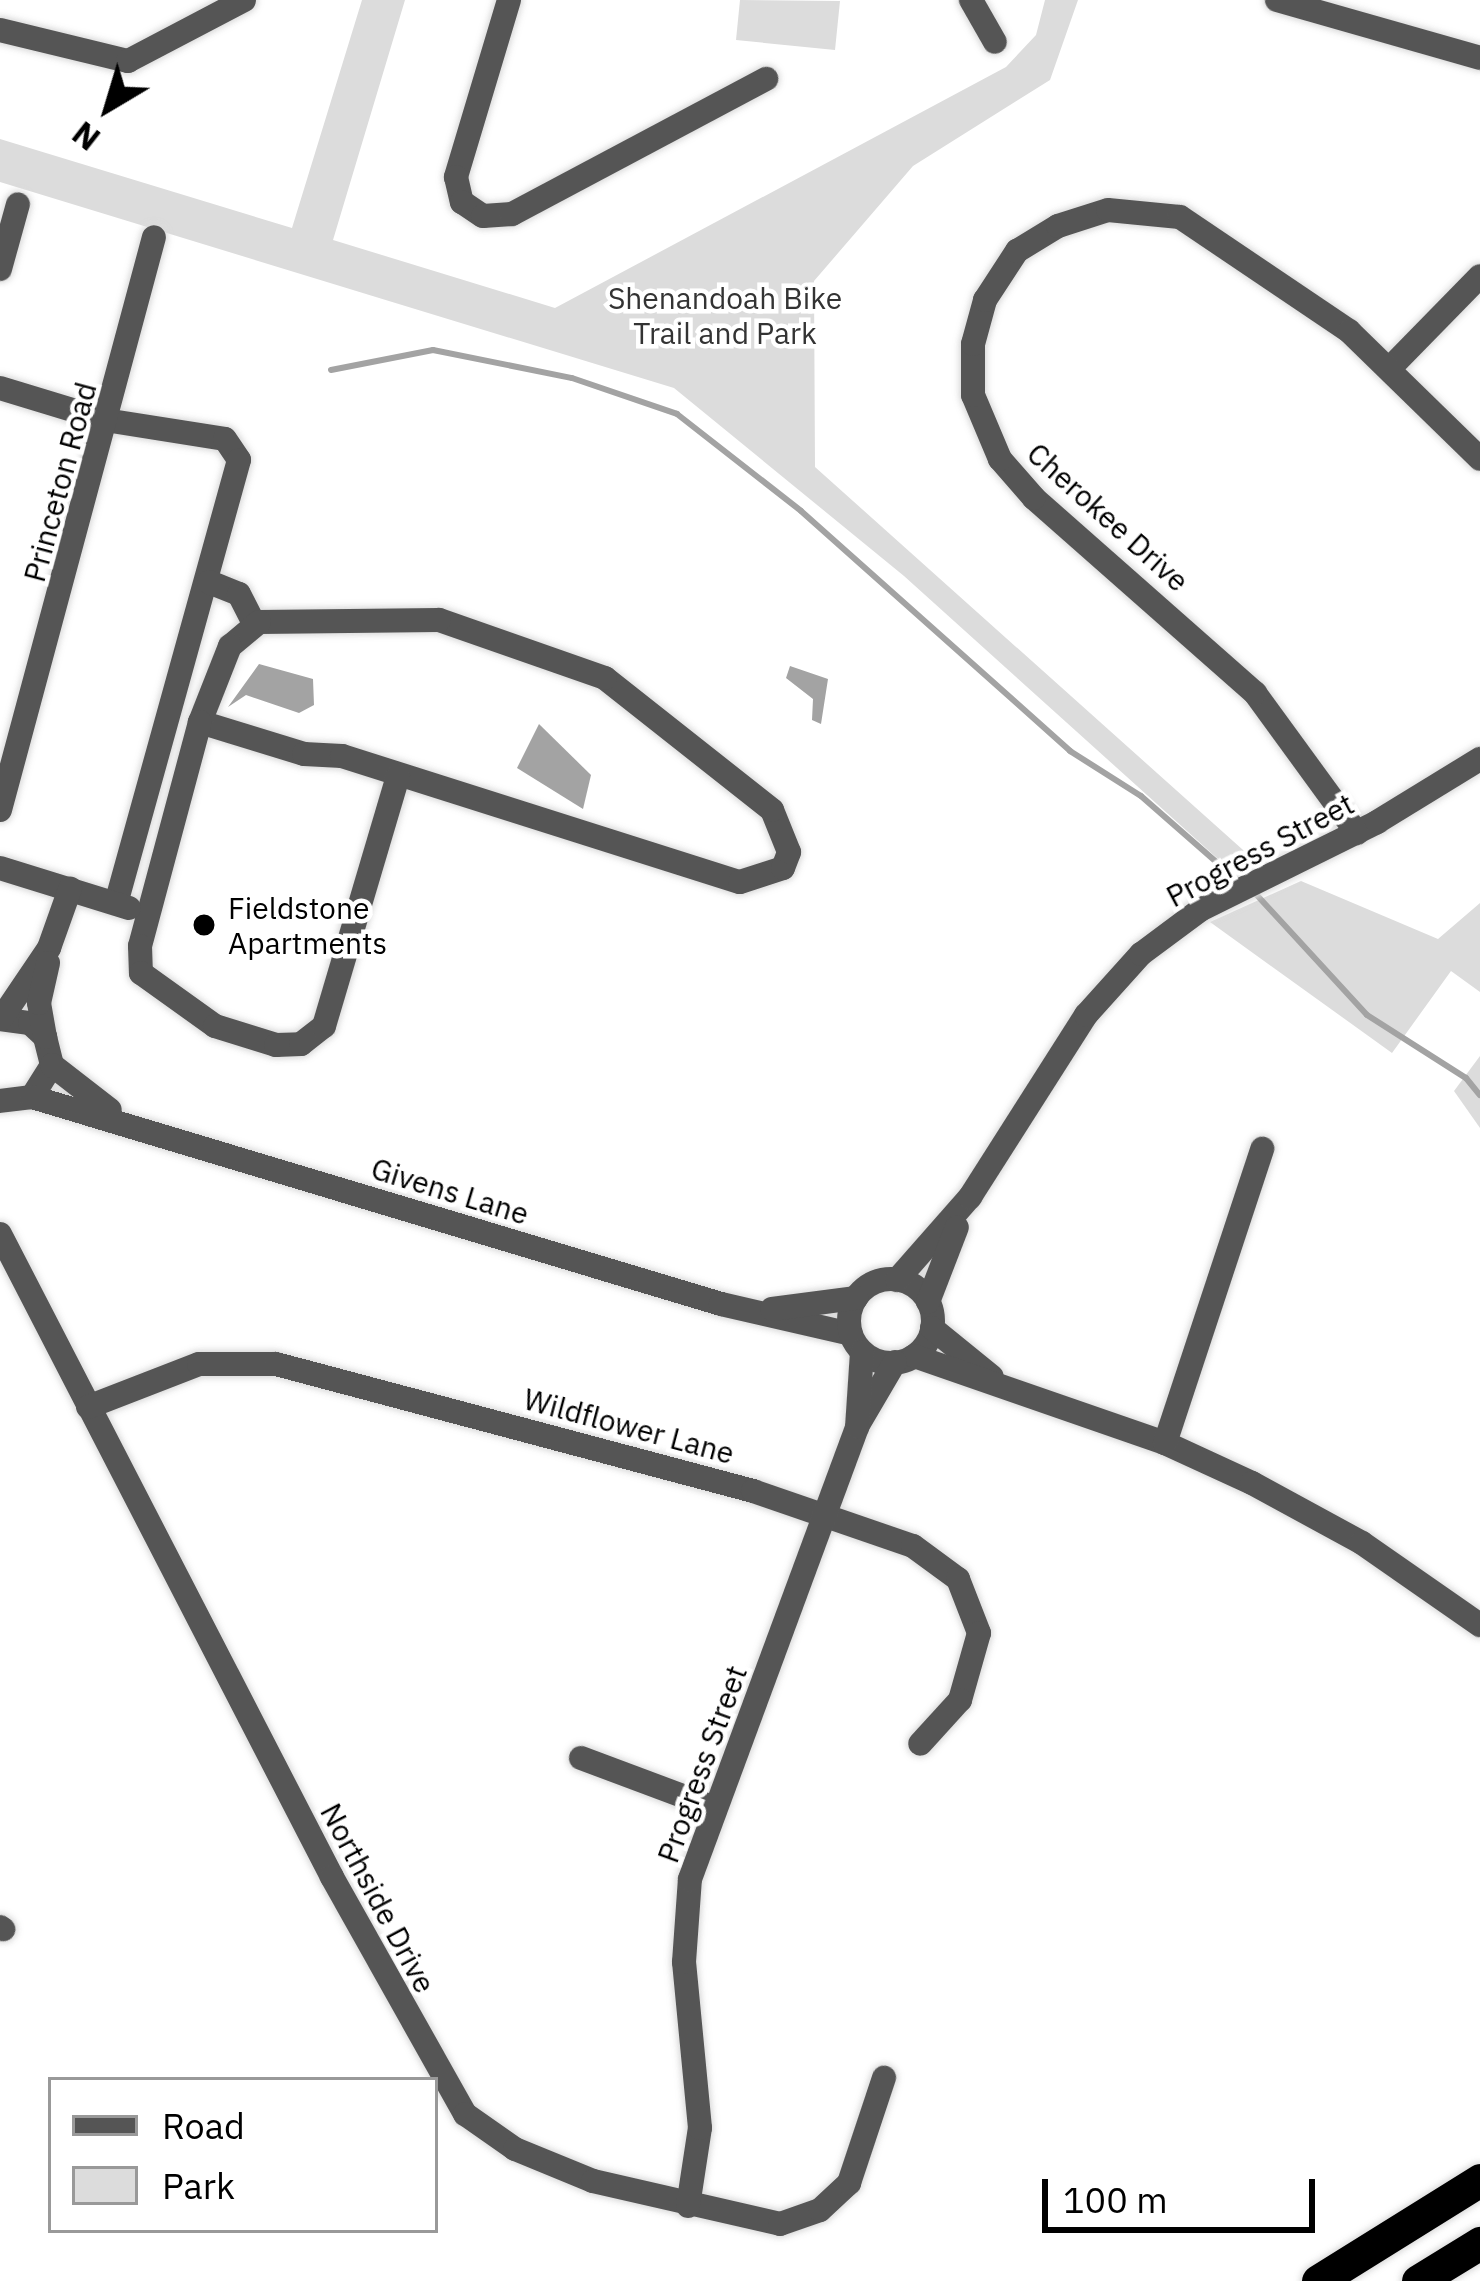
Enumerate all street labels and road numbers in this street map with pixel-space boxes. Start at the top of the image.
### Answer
street label: Princeton Road [16,378,104,586]
street label: Cherokee Drive [1020,435,1196,599]
street label: Progress Street [1160,785,1360,915]
street label: Givens Lane [367,1150,533,1232]
street label: Wildflower Lane [520,1381,738,1471]
street label: Progress Street [650,1661,754,1867]
street label: Northside Drive [313,1797,443,1999]

